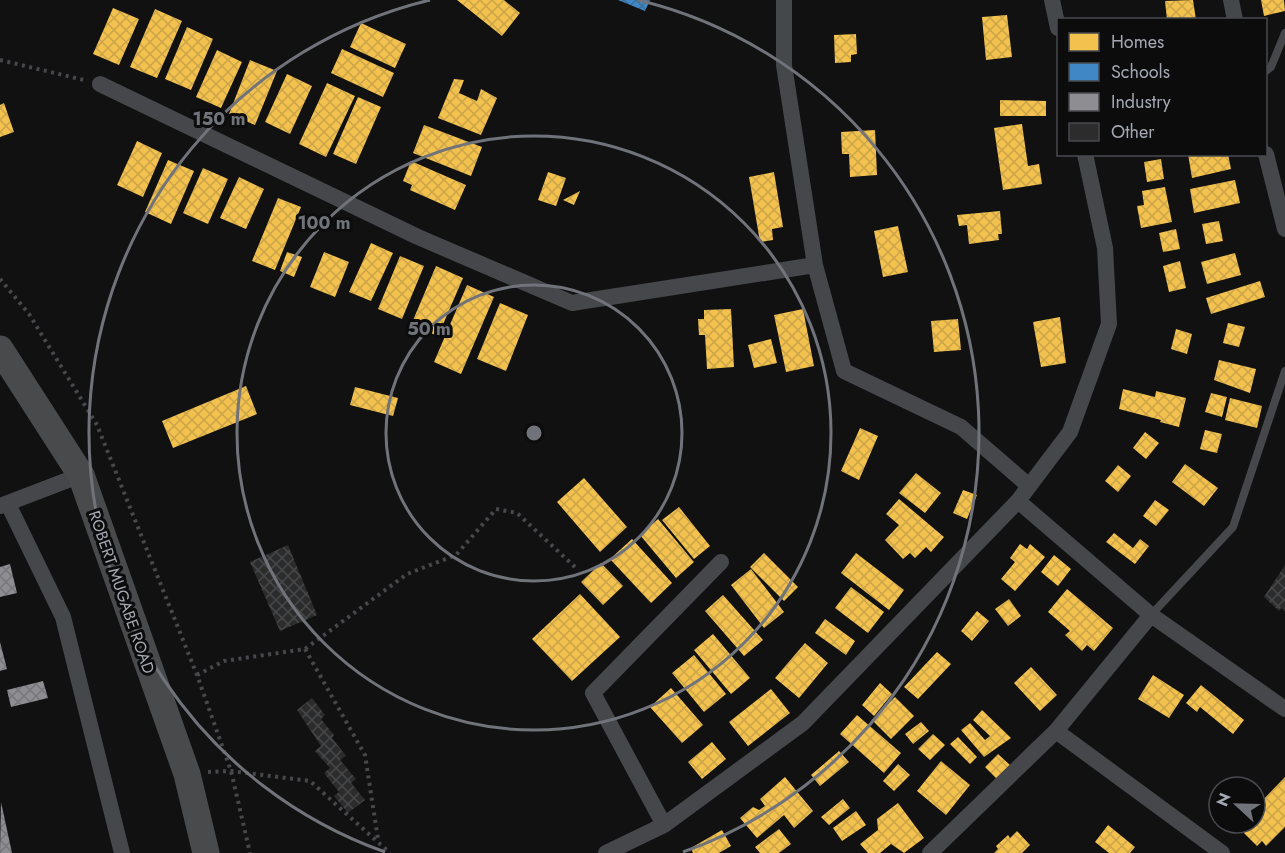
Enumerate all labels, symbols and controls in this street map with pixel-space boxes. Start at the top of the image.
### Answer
legend [1057,18,1267,156]
text: Homes [1111,29,1164,55]
text: Schools [1111,59,1170,85]
text: Industry [1111,89,1171,115]
text: 150 m [193,106,245,132]
text: Other [1111,119,1155,145]
text: 100 m [297,210,351,236]
text: 50 m [407,316,451,342]
centre of rings [524,423,544,443]
street label: ROBERT MUGABE ROAD [83,508,160,677]
north arrow [1207,775,1267,835]
text: N [1211,789,1237,810]

